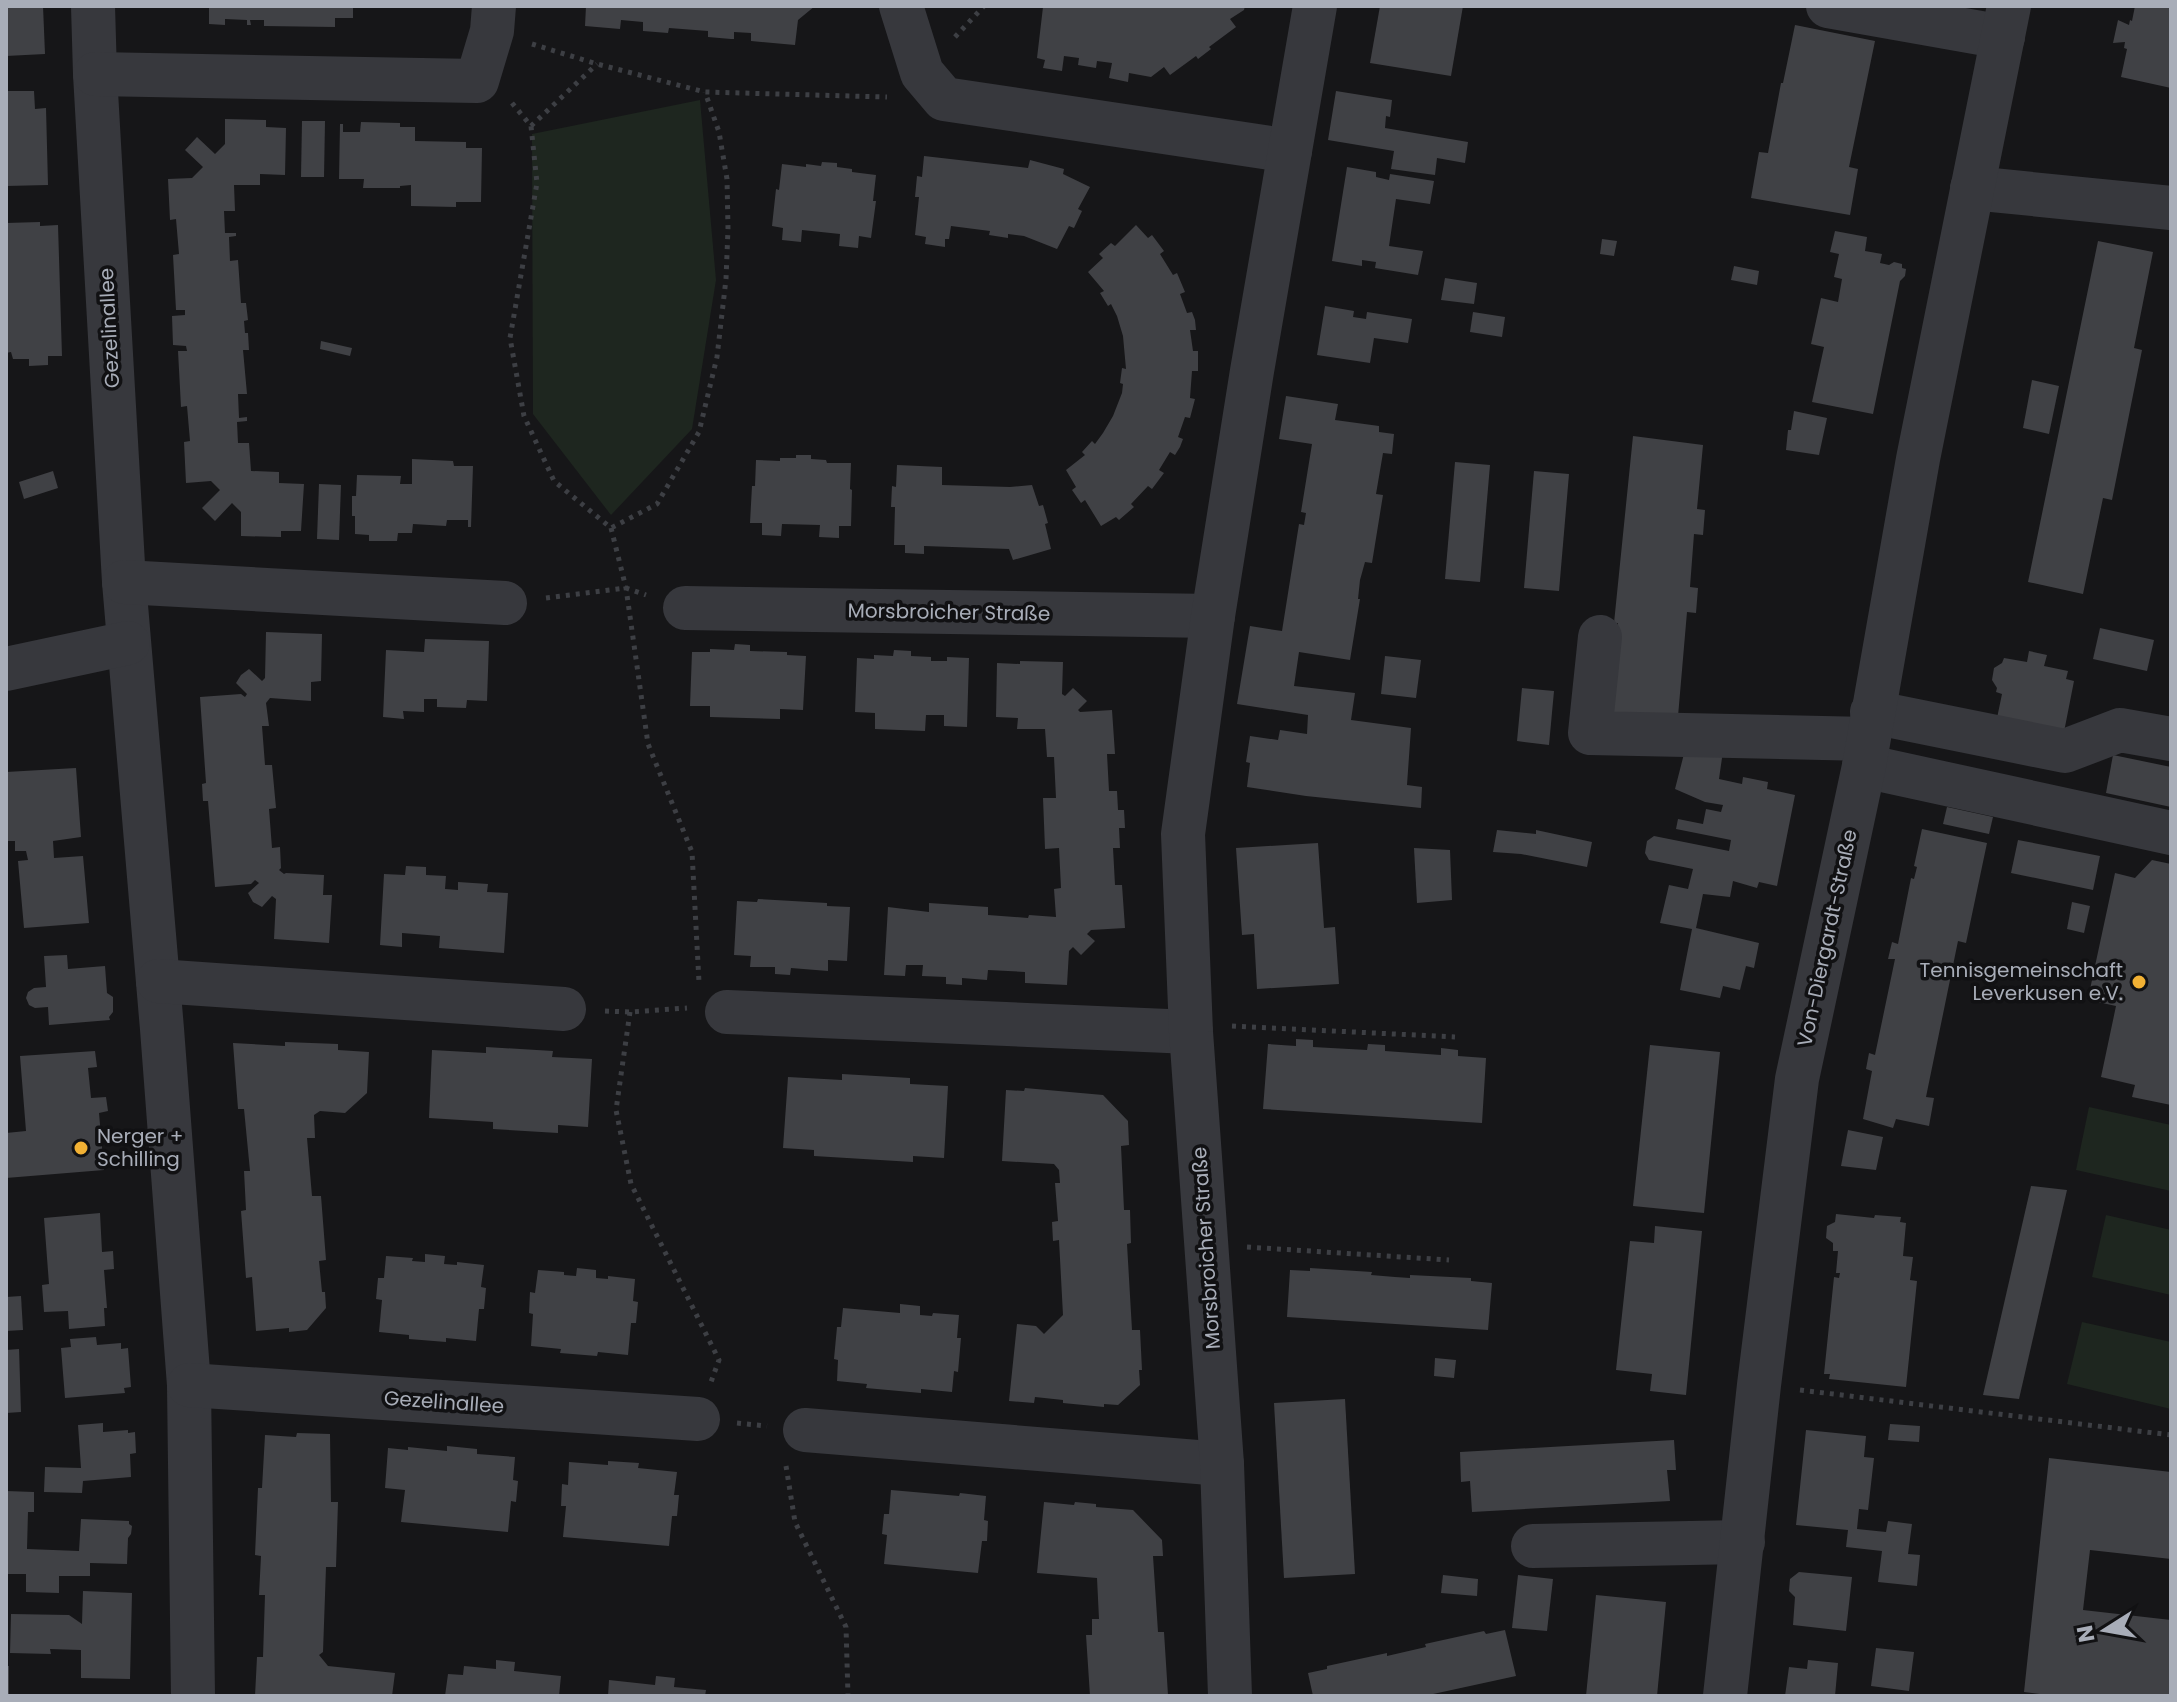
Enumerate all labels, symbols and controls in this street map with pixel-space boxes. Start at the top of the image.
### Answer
street label: Gezelinallee [92,267,126,389]
street label: Morsbroicher Straße [847,596,1051,628]
street label: Von-Diergardt-Straße [1790,827,1864,1049]
place label: Tennisgemeinschaft Leverkusen e.V. [1919,956,2123,1007]
marker: Tennisgemeinschaft Leverkusen e.V. [2130,973,2148,991]
place label: Nerger + Schilling [97,1122,183,1173]
marker: Nerger + Schilling [72,1139,90,1157]
street label: Morsbroicher Straße [1185,1146,1227,1350]
street label: Gezelinallee [383,1384,505,1420]
north arrow [2065,1590,2145,1670]
text: N [2069,1623,2103,1645]

